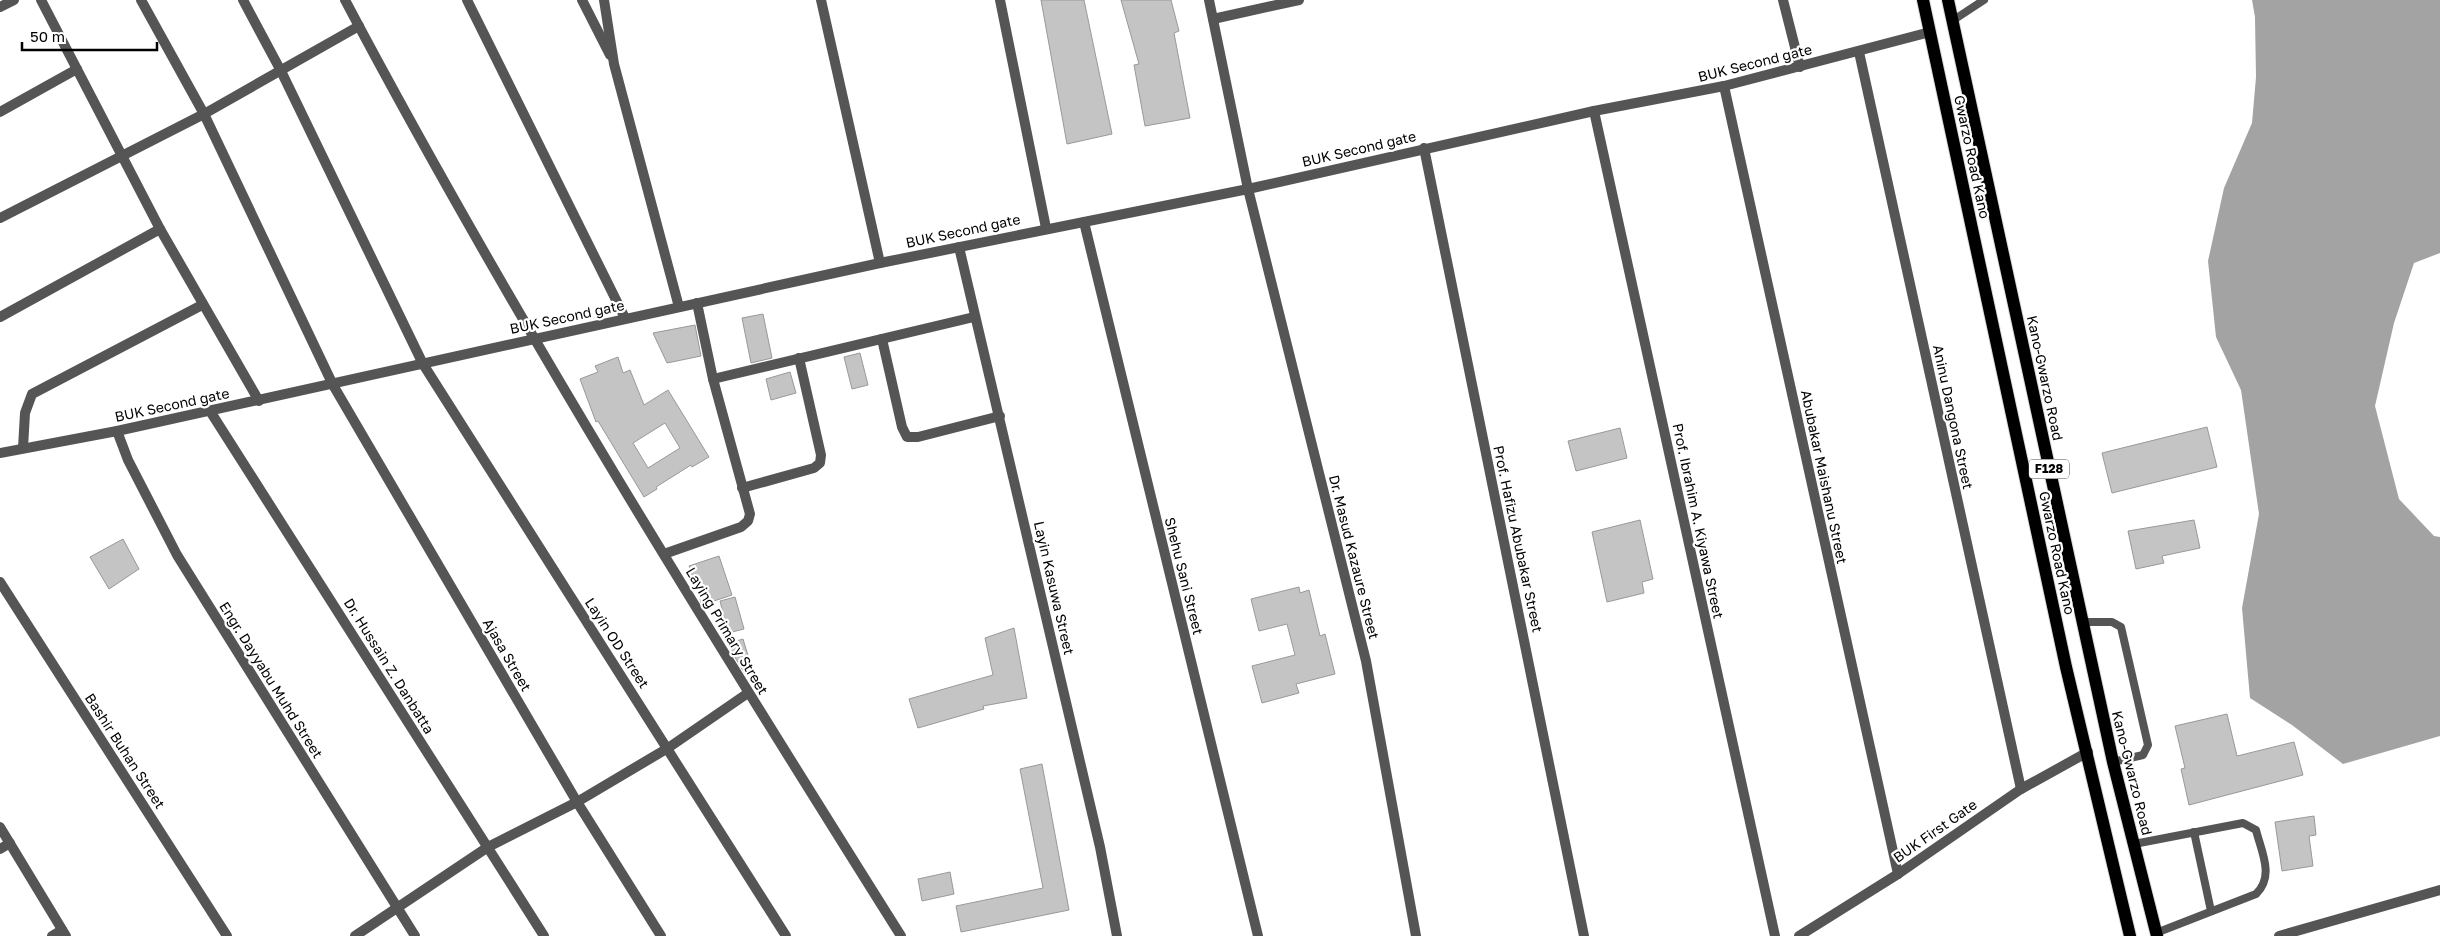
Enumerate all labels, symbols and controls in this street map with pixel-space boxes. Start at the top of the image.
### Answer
scale bar [22,20,158,52]
text: 50 m [30,27,65,45]
street label: BUK Second gate [1696,40,1814,85]
street label: Gwarzo Road Kano [1951,94,1994,220]
street label: BUK Second gate [1300,127,1418,170]
street label: BUK Second gate [904,210,1022,251]
street label: BUK Second gate [508,296,626,337]
street label: Kano-Gwarzo Road [2024,314,2067,442]
street label: Aninu Dangona Street [1930,343,1977,491]
street label: BUK Second gate [113,384,231,425]
street label: Abubakar Maishanu Street [1798,388,1851,565]
street label: Prof. Ibrahim A. Kiyawa Street [1669,422,1728,620]
street label: Prof. Hafizu Abubakar Street [1490,444,1547,634]
road number: F128 [2029,459,2069,478]
street label: Dr. Masud Kazaure Street [1326,473,1383,641]
street label: Gwarzo Road Kano [2036,490,2079,616]
street label: Shehu Sani Street [1162,515,1207,636]
street label: Layin Kasuwa Street [1031,519,1078,656]
street label: Laying Primary Street [683,564,772,697]
street label: Layin OD Street [582,594,653,691]
street label: Dr. Hussain Z. Danbatta [341,595,438,737]
street label: Engr. Dayyabu Muhd Street [216,598,327,761]
street label: Ajasa Street [480,615,535,694]
street label: Bashir Buhan Street [82,690,169,812]
street label: Kano-Gwarzo Road [2109,709,2156,837]
street label: BUK First Gate [1890,795,1980,866]

